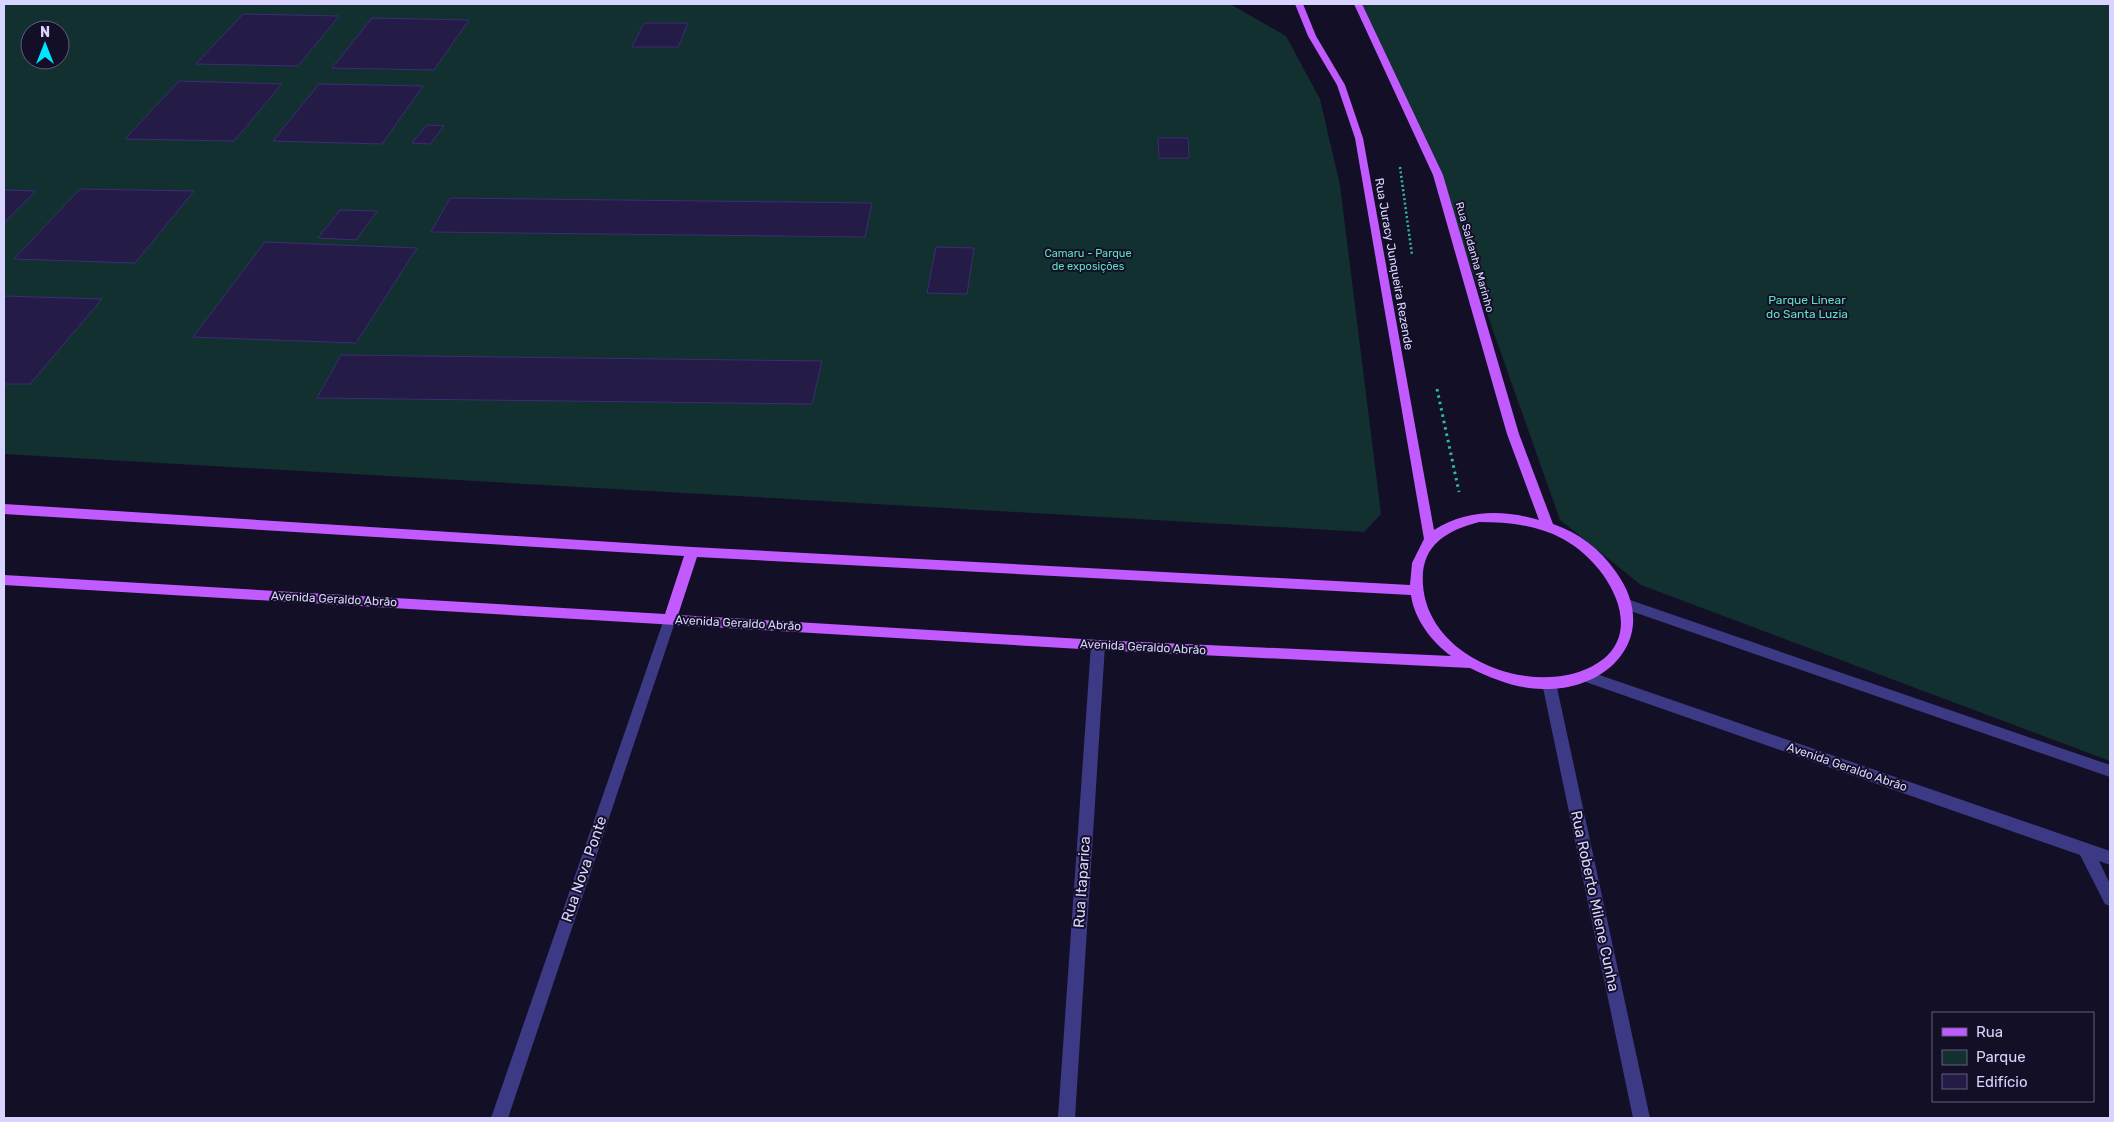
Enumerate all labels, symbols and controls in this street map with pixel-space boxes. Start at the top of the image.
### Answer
north arrow [20,20,70,70]
text: N [40,24,50,41]
street label: Rua Juracy Junqueira Rezende [1372,177,1416,351]
street label: Rua Saldanha Marinho [1453,200,1497,314]
park label: Camaru - Parque de exposições [1044,247,1132,273]
park label: Parque Linear do Santa Luzia [1766,293,1848,321]
street label: Avenida Geraldo Abrão [271,589,398,609]
street label: Avenida Geraldo Abrão [675,613,802,633]
street label: Avenida Geraldo Abrão [1080,637,1207,657]
street label: Avenida Geraldo Abrão [1785,740,1909,794]
street label: Rua Roberto Milene Cunha [1567,809,1623,993]
street label: Rua Nova Ponte [557,814,611,924]
street label: Rua Itaparica [1070,835,1094,929]
legend [1932,1012,2094,1102]
text: Rua [1976,1023,2003,1041]
text: Parque [1976,1048,2026,1066]
text: Edifício [1976,1073,2028,1091]

